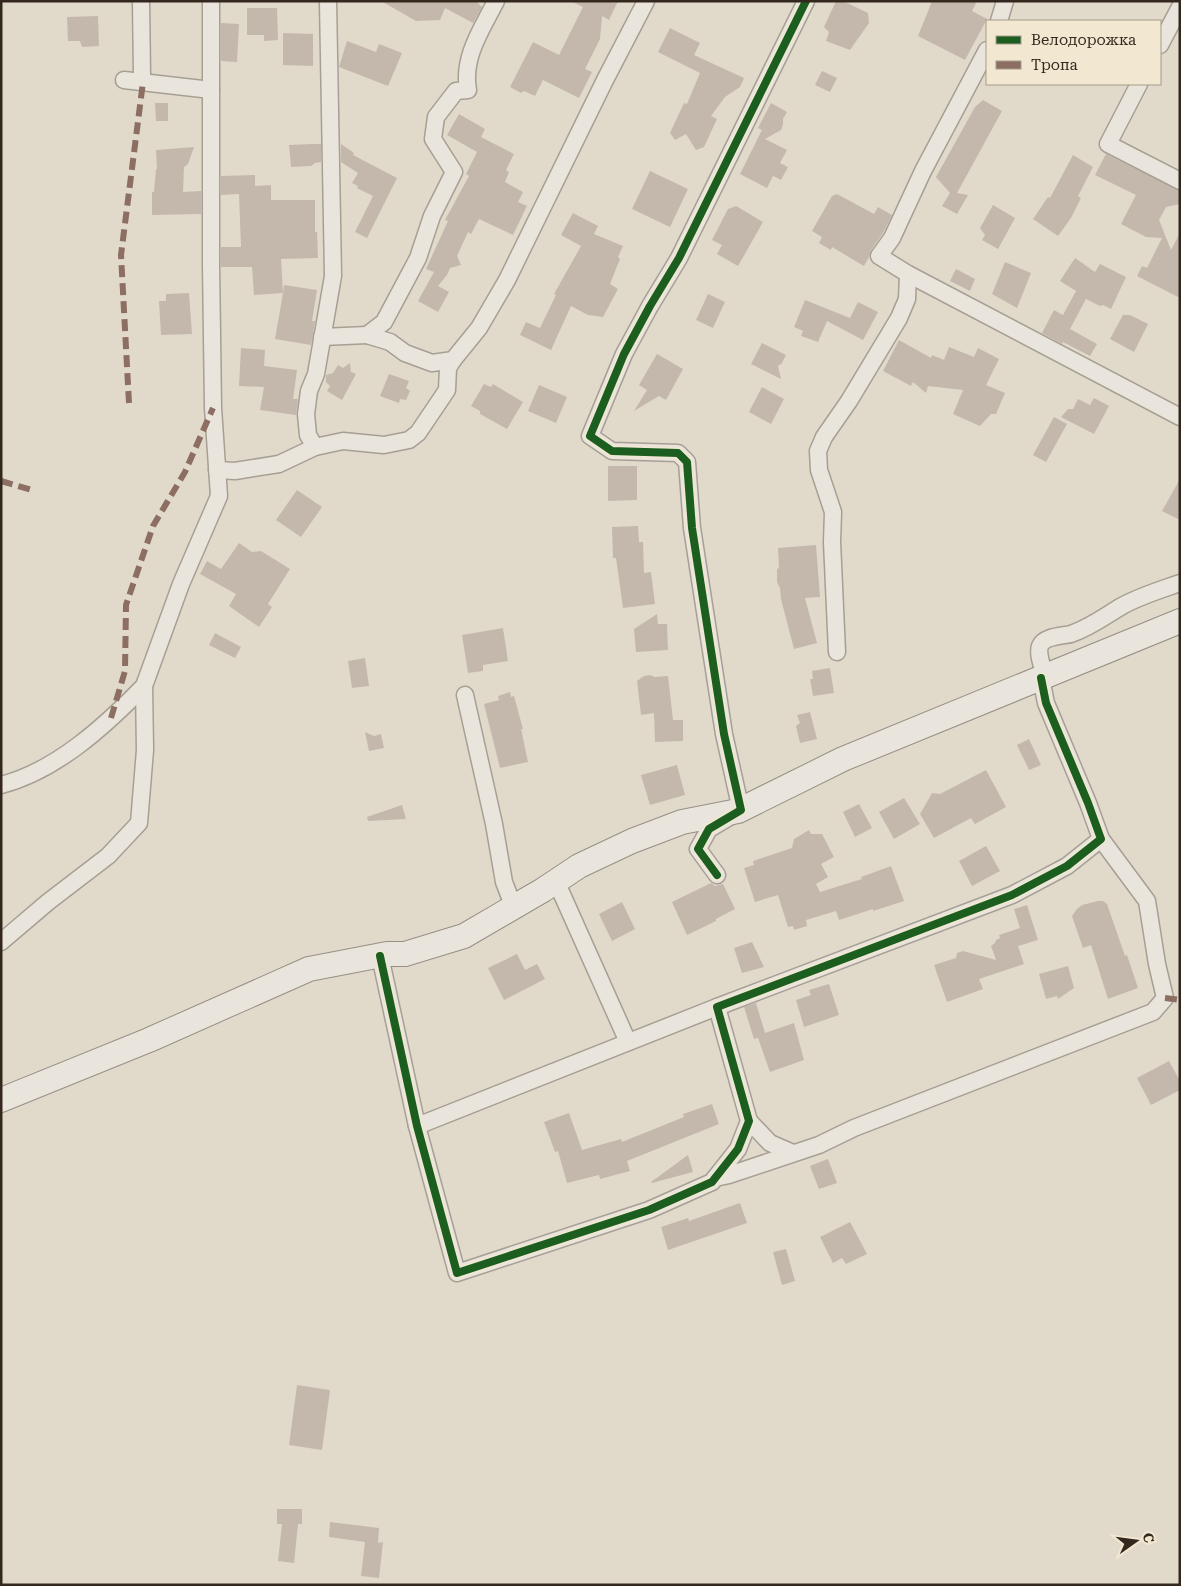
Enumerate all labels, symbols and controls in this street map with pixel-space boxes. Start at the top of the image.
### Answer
legend [986,20,1161,85]
text: Велодорожка [1031,31,1136,49]
text: Тропа [1031,56,1078,74]
north arrow [1111,1516,1161,1566]
text: С [1140,1531,1158,1545]

